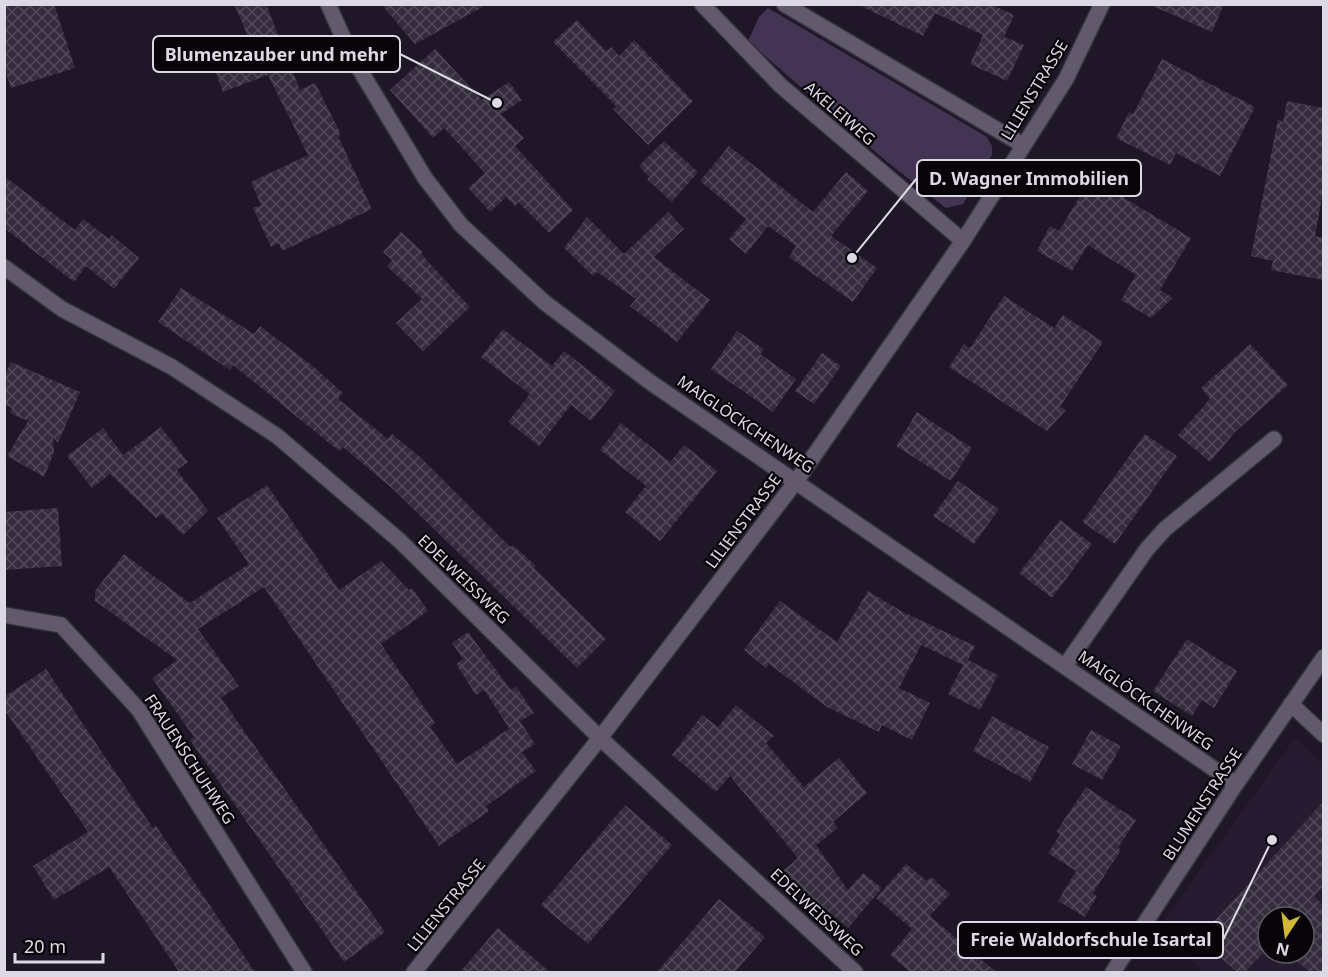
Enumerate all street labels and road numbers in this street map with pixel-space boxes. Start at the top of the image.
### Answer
street label: LILIENSTRASSE [995,36,1073,144]
street label: AKELEIWEG [800,76,880,150]
street label: MAIGLÖCKCHENWEG [673,370,819,478]
street label: LILIENSTRASSE [700,469,786,573]
street label: EDELWEISSWEG [413,530,515,628]
street label: MAIGLÖCKCHENWEG [1074,645,1218,755]
street label: FRAUENSCHUHWEG [140,690,240,828]
street label: BLUMENSTRASSE [1157,743,1247,865]
street label: LILIENSTRASSE [402,854,490,956]
street label: EDELWEISSWEG [766,863,868,961]

